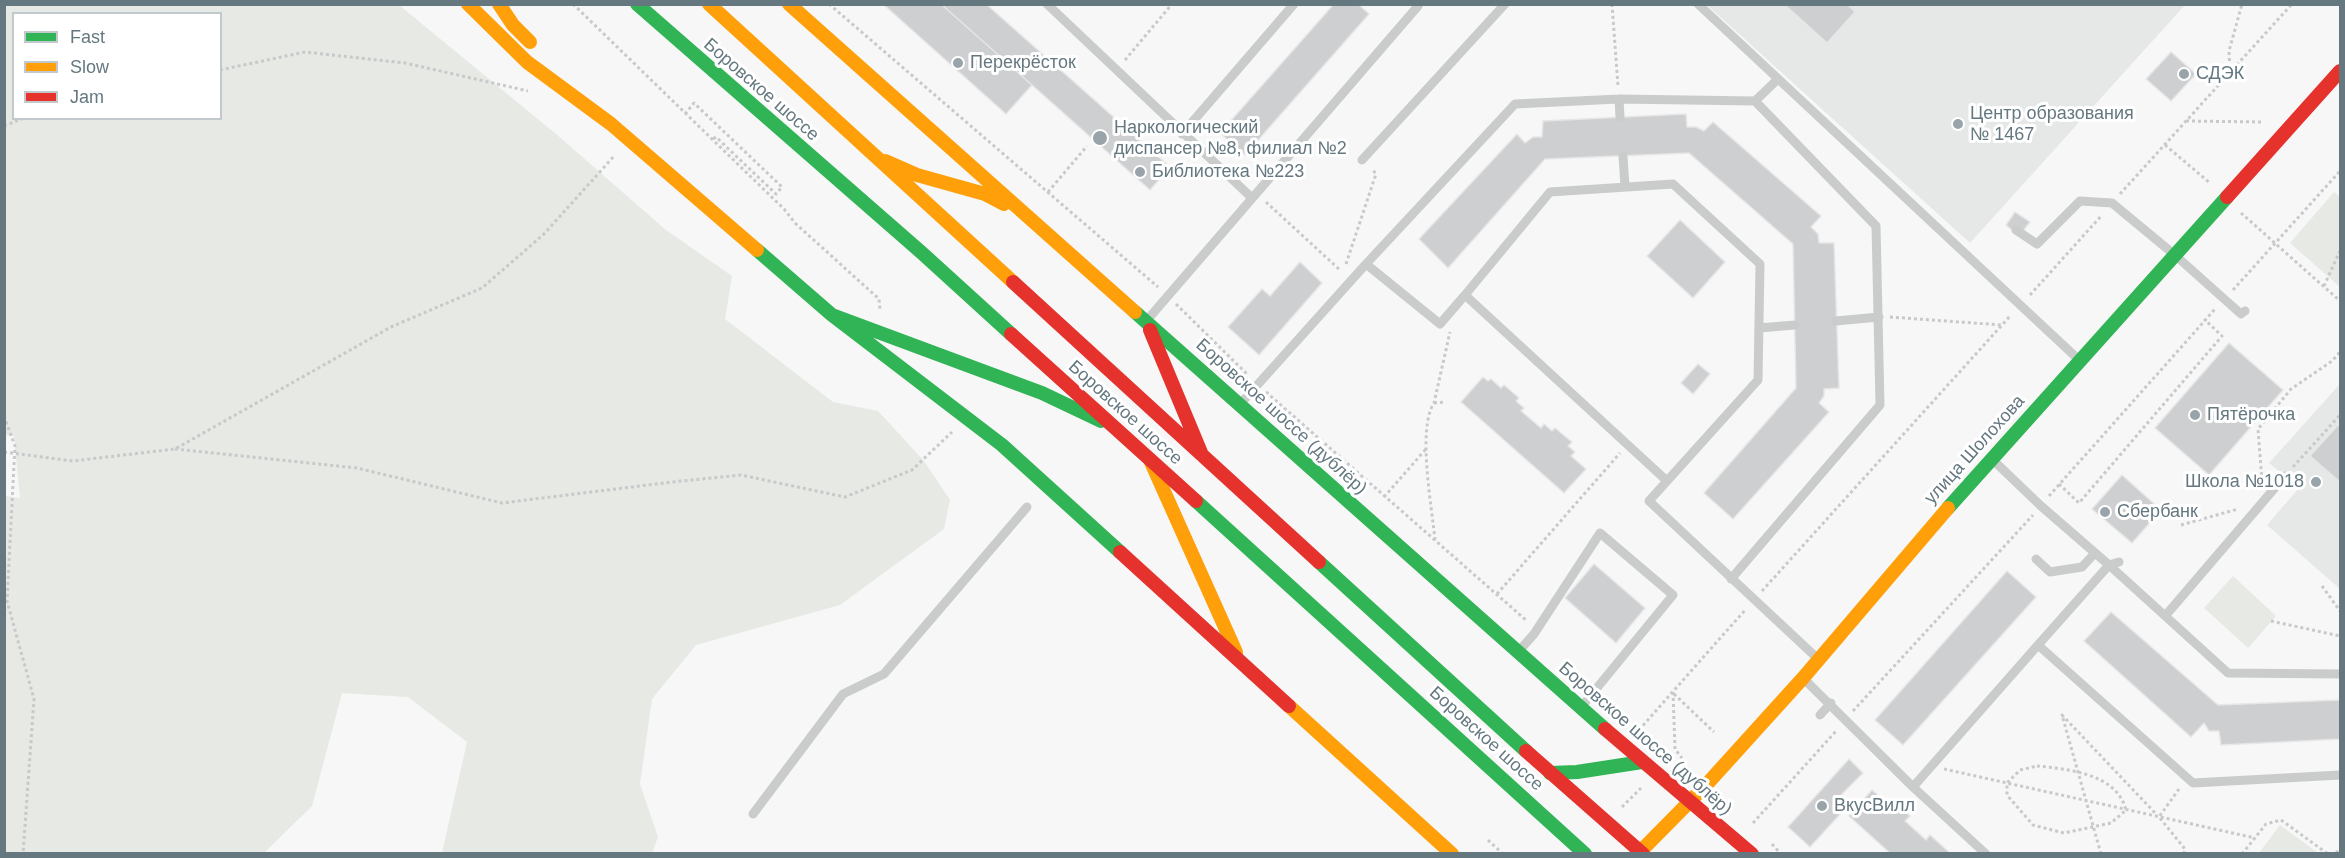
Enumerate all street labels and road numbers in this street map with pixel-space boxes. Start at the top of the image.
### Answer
street label: Боровское шоссе [699,34,823,146]
street label: Боровское шоссе (дублёр) [1191,335,1371,499]
street label: Боровское шоссе [1064,356,1186,470]
street label: улица Шолохова [1920,391,2030,509]
street label: Боровское шоссе (дублёр) [1554,658,1736,820]
street label: Боровское шоссе [1425,682,1547,796]

